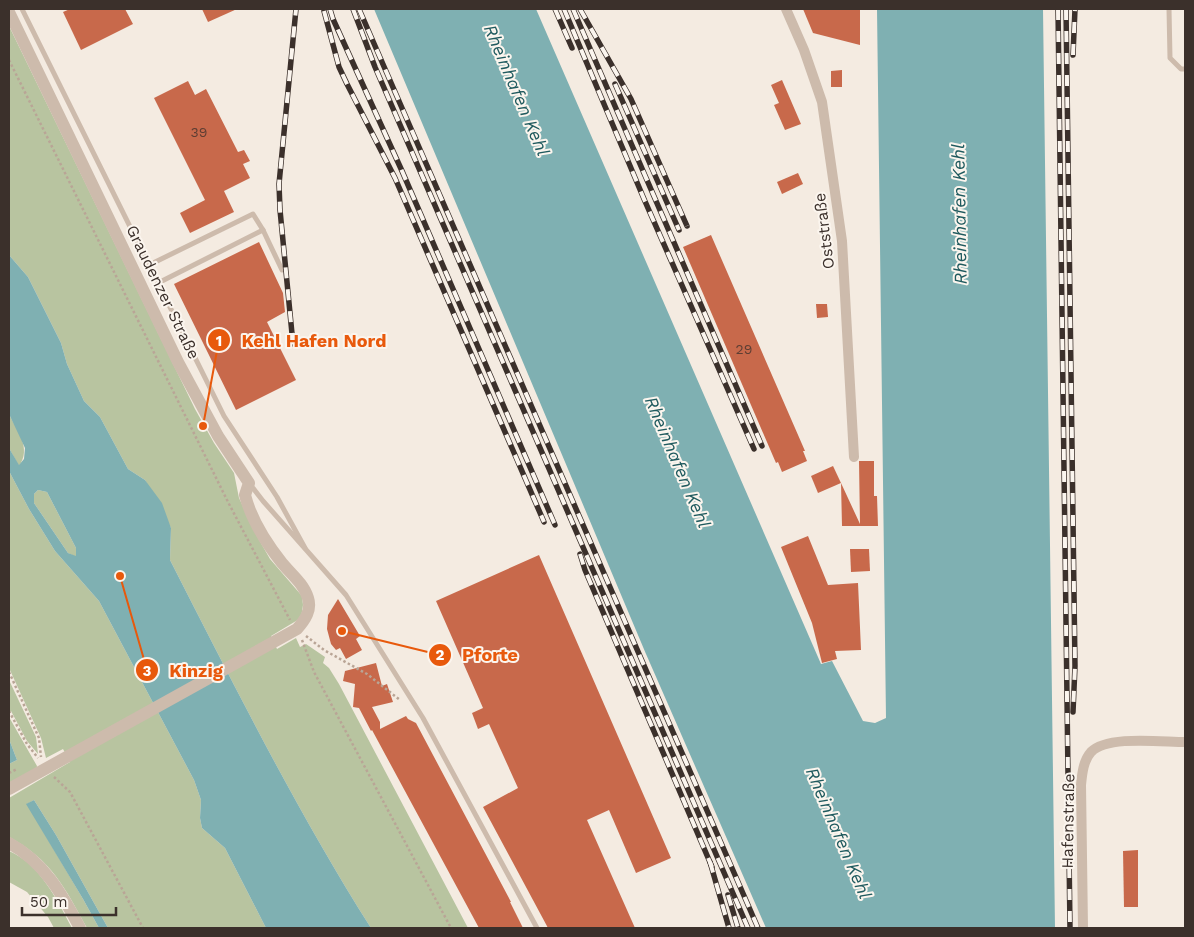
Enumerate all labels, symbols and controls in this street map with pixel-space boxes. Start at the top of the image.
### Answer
water label: Rheinhafen Kehl [480,21,554,159]
house number: 39 [191,124,207,140]
water label: Rheinhafen Kehl [947,143,971,285]
street label: Oststraße [810,192,838,270]
street label: Graudenzer Straße [122,222,204,362]
callout: Kehl Hafen Nord [206,324,396,357]
text: Kehl Hafen Nord [242,330,386,351]
text: 1 [216,332,222,350]
house number: 29 [736,341,752,357]
water label: Rheinhafen Kehl [641,393,715,531]
callout: Pforte [427,638,528,671]
text: Pforte [462,644,518,665]
text: 2 [436,646,445,664]
callout: Kinzig [134,654,233,687]
text: Kinzig [169,660,224,681]
text: 3 [143,662,152,680]
water label: Rheinhafen Kehl [802,764,876,902]
street label: Hafenstraße [1058,773,1078,869]
scale bar [22,884,116,916]
text: 50 m [30,893,67,911]

